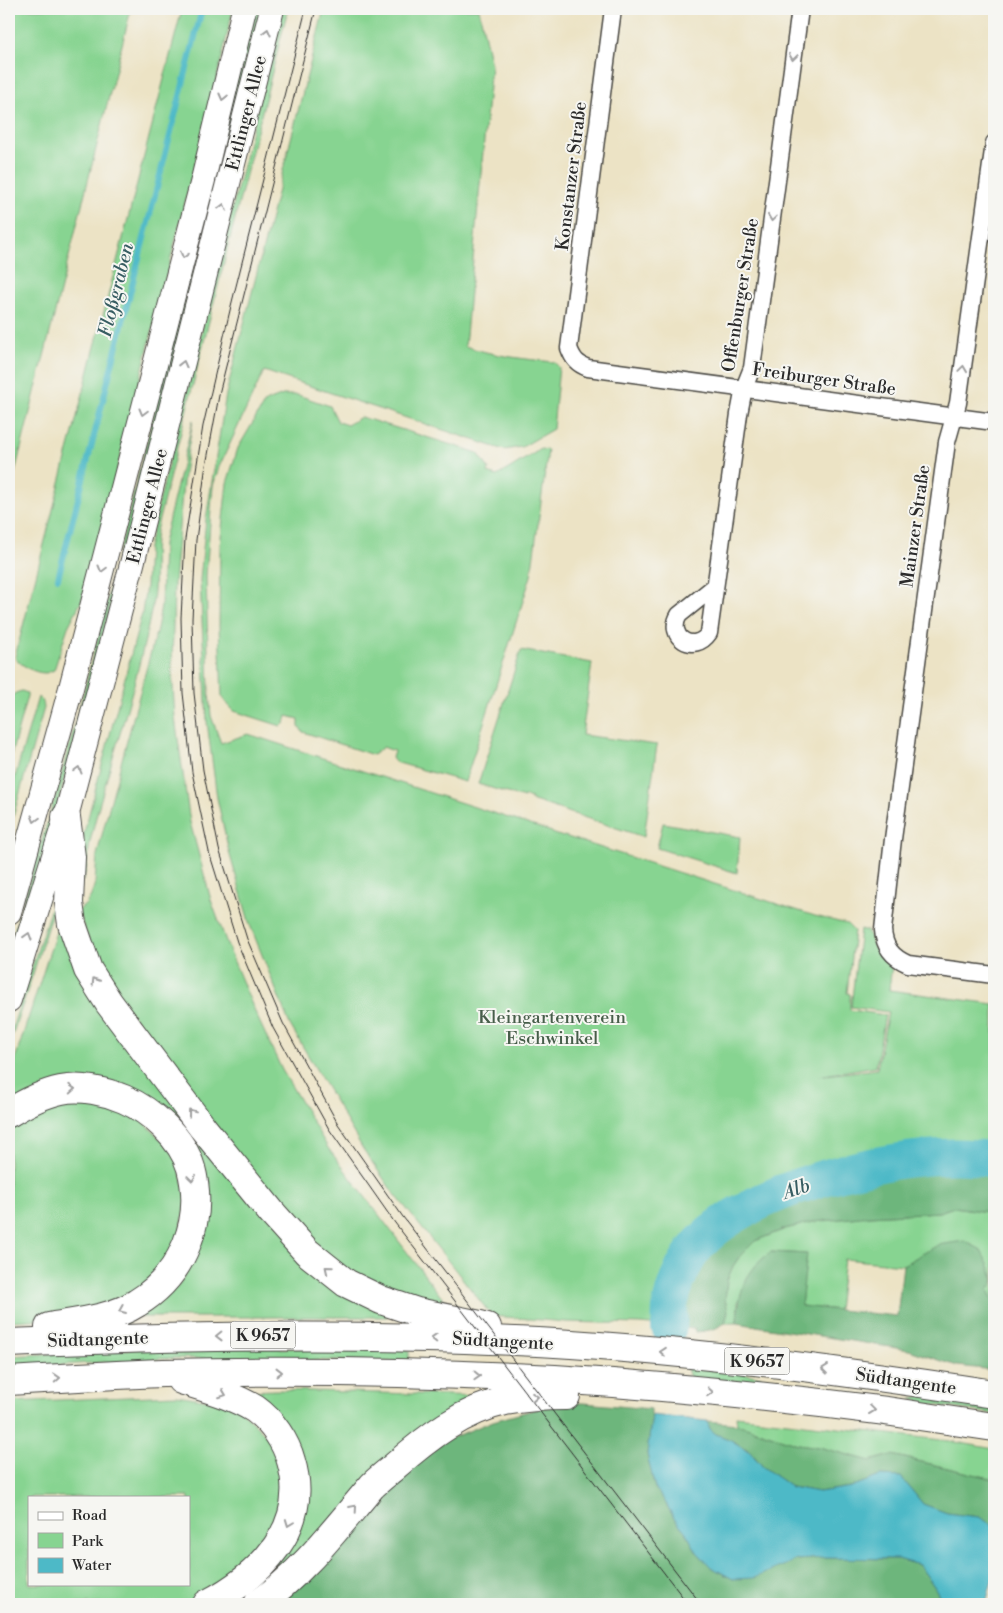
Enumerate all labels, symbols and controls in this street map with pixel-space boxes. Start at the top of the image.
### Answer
one-way arrow [261,27,272,36]
street label: Ettlinger Allee [221,53,272,173]
one-way arrow [788,53,799,61]
one-way arrow [218,93,229,102]
street label: Konstanzer Straße [551,100,592,252]
one-way arrow [217,202,228,211]
one-way arrow [767,214,777,222]
street label: Offenburger Straße [717,216,764,374]
water label: Floßgraben [93,240,139,340]
one-way arrow [179,250,190,259]
street label: Freiburger Straße [751,358,897,401]
one-way arrow [177,360,188,369]
one-way arrow [957,364,968,372]
one-way arrow [138,407,149,416]
street label: Ettlinger Allee [122,446,173,566]
street label: Mainzer Straße [896,463,935,589]
one-way arrow [97,565,108,574]
one-way arrow [72,765,83,774]
one-way arrow [30,815,40,823]
one-way arrow [23,933,33,941]
one-way arrow [92,978,101,987]
park label: Kleingartenverein Eschwinkel [478,1006,626,1050]
one-way arrow [68,1084,76,1095]
one-way arrow [189,1109,197,1118]
water label: Alb [778,1173,813,1205]
one-way arrow [186,1175,197,1183]
one-way arrow [325,1266,334,1275]
one-way arrow [118,1303,127,1314]
road number: K 9657 [230,1322,296,1348]
street label: Südtangente [47,1326,149,1353]
street label: Südtangente [452,1327,554,1356]
one-way arrow [215,1331,223,1341]
one-way arrow [430,1332,438,1343]
one-way arrow [659,1347,667,1358]
road number: K 9657 [724,1348,790,1374]
street label: Südtangente [854,1363,958,1400]
one-way arrow [820,1364,828,1375]
one-way arrow [276,1367,284,1377]
one-way arrow [473,1370,481,1381]
one-way arrow [54,1373,62,1384]
one-way arrow [706,1386,714,1397]
one-way arrow [219,1388,227,1398]
one-way arrow [531,1392,539,1403]
one-way arrow [868,1404,876,1415]
legend [28,1496,190,1586]
one-way arrow [348,1504,357,1513]
text: Road [72,1506,107,1525]
one-way arrow [285,1518,295,1526]
text: Park [72,1532,104,1551]
text: Water [71,1556,112,1575]

